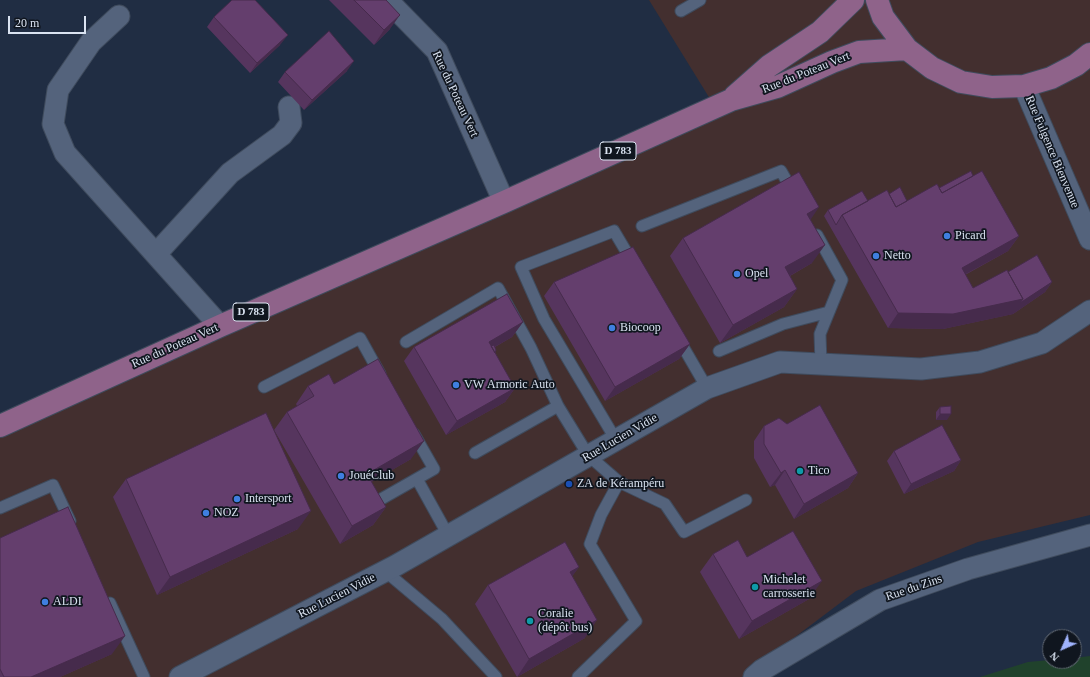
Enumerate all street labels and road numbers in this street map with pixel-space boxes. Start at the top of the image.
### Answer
street label: Rue du Poteau Vert [429,49,481,139]
street label: Rue du Poteau Vert [760,49,852,97]
street label: Rue Fulgence Bienvenue [1022,94,1082,210]
road number: D 783 [600,142,636,160]
road number: D 783 [233,303,269,321]
street label: Rue du Poteau Vert [130,321,220,371]
street label: Rue Lucien Vidie [580,411,660,465]
street label: Rue Lucien Vidie [296,570,378,622]
street label: Rue du Zins [884,572,944,604]

